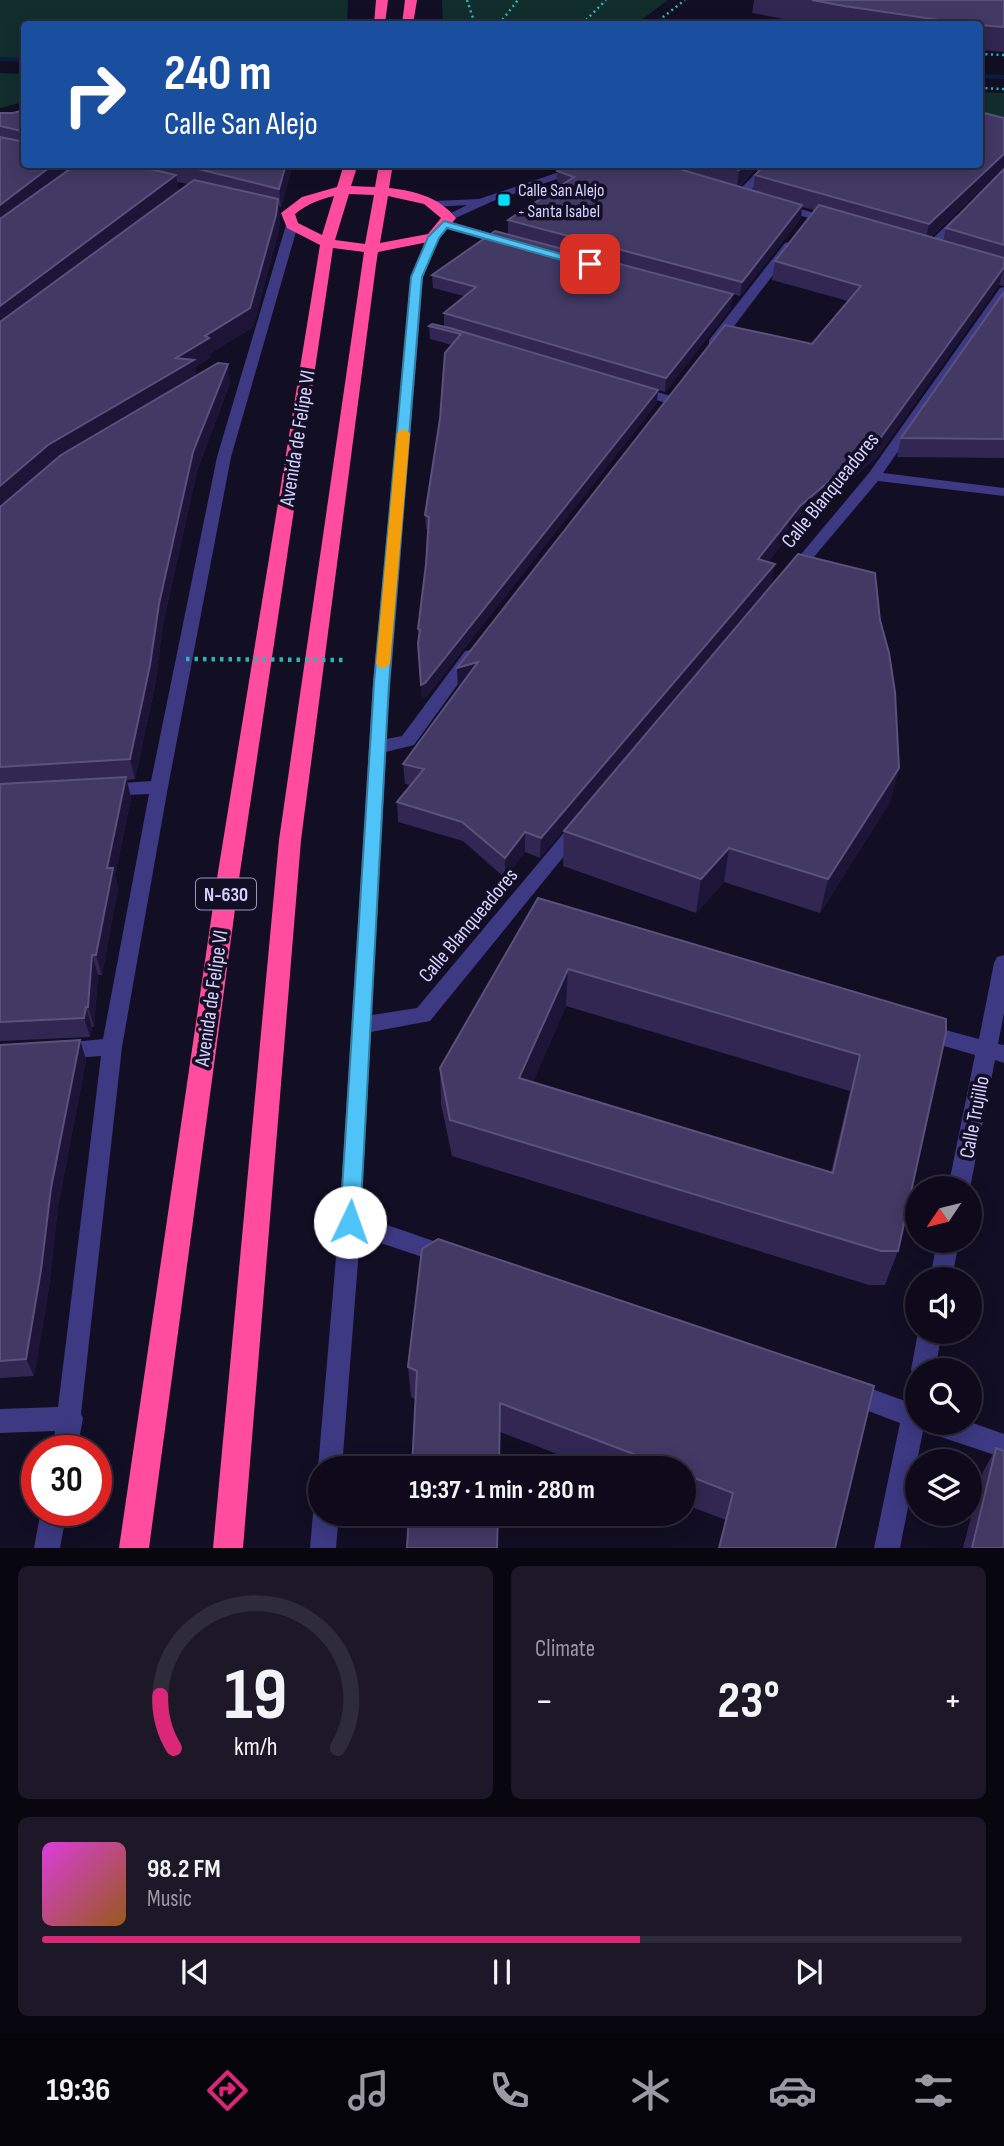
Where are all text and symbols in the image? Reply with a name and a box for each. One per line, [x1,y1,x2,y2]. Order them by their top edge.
text: 240 m [164,45,272,104]
icon: right [49,49,140,140]
text: Calle San Alejo [164,105,318,144]
place label: Calle San Alejo - Santa Isabel [518,180,605,222]
marker: Calle San Alejo - Santa Isabel [496,192,512,208]
pin [560,234,620,294]
icon: arrive [571,245,609,283]
street label: Avenida de Felipe VI [274,368,321,509]
street label: Calle Blanqueadores [776,428,884,553]
street label: Calle Blanqueadores [413,863,523,987]
road number: N-630 [196,878,256,909]
street label: Avenida de Felipe VI [189,928,233,1069]
street label: Calle Trujillo [954,1074,995,1160]
north arrow [905,1176,982,1253]
map controls [905,1176,982,1526]
position arrow [313,1185,387,1259]
button: sound [905,1267,982,1344]
button: search [905,1358,982,1435]
speed limit sign: 30 [21,1435,112,1526]
button: layers [905,1449,982,1526]
text: 19:37 · 1 min · 280 m [409,1475,595,1506]
text: Climate [535,1635,595,1663]
text: 19 [224,1653,287,1741]
text: 23° [717,1670,780,1733]
text: − [535,1679,554,1724]
text: + [943,1679,962,1724]
text: km/h [234,1732,277,1763]
text: 98.2 FM [147,1854,221,1885]
text: Music [147,1885,192,1913]
icon: previous [176,1953,214,1991]
icon: pause [483,1953,521,1991]
icon: next [790,1953,828,1991]
icon: directions [203,2066,252,2115]
icon: music [344,2066,393,2115]
icon: phone [485,2066,534,2115]
icon: climate [626,2066,675,2115]
icon: car [768,2066,817,2115]
icon: filters [909,2066,958,2115]
text: 19:36 [46,2071,110,2110]

